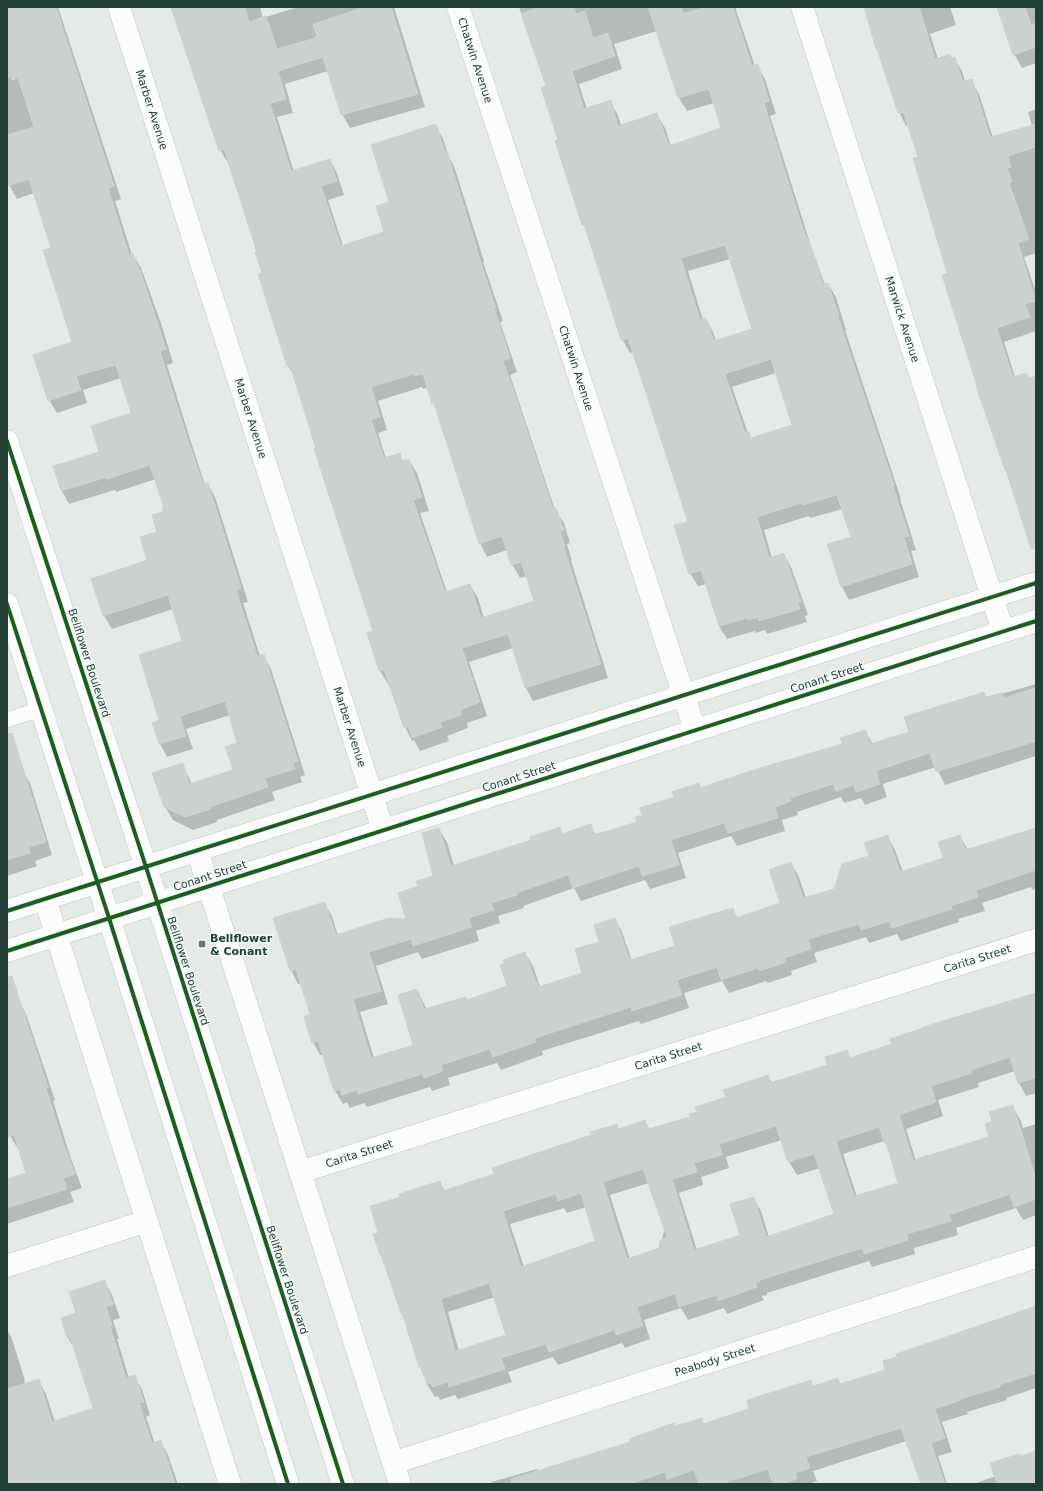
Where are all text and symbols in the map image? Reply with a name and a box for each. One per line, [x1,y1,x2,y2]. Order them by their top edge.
street label: Chatwin Avenue [455,16,496,105]
street label: Marber Avenue [133,68,171,152]
street label: Marwick Avenue [883,275,923,364]
street label: Chatwin Avenue [556,324,597,413]
street label: Marber Avenue [232,377,270,460]
street label: Bellflower Boulevard [65,607,113,719]
street label: Conant Street [789,660,866,696]
street label: Marber Avenue [331,685,369,769]
street label: Conant Street [481,759,558,795]
street label: Conant Street [172,858,249,894]
street label: Bellflower Boulevard [164,915,212,1027]
place label: Bellflower & Conant [210,932,273,958]
marker: Bellflower & Conant [197,939,207,949]
street label: Carita Street [942,942,1013,975]
street label: Carita Street [633,1039,704,1073]
street label: Carita Street [324,1136,395,1170]
street label: Bellflower Boulevard [263,1224,311,1336]
street label: Peabody Street [673,1341,757,1379]

